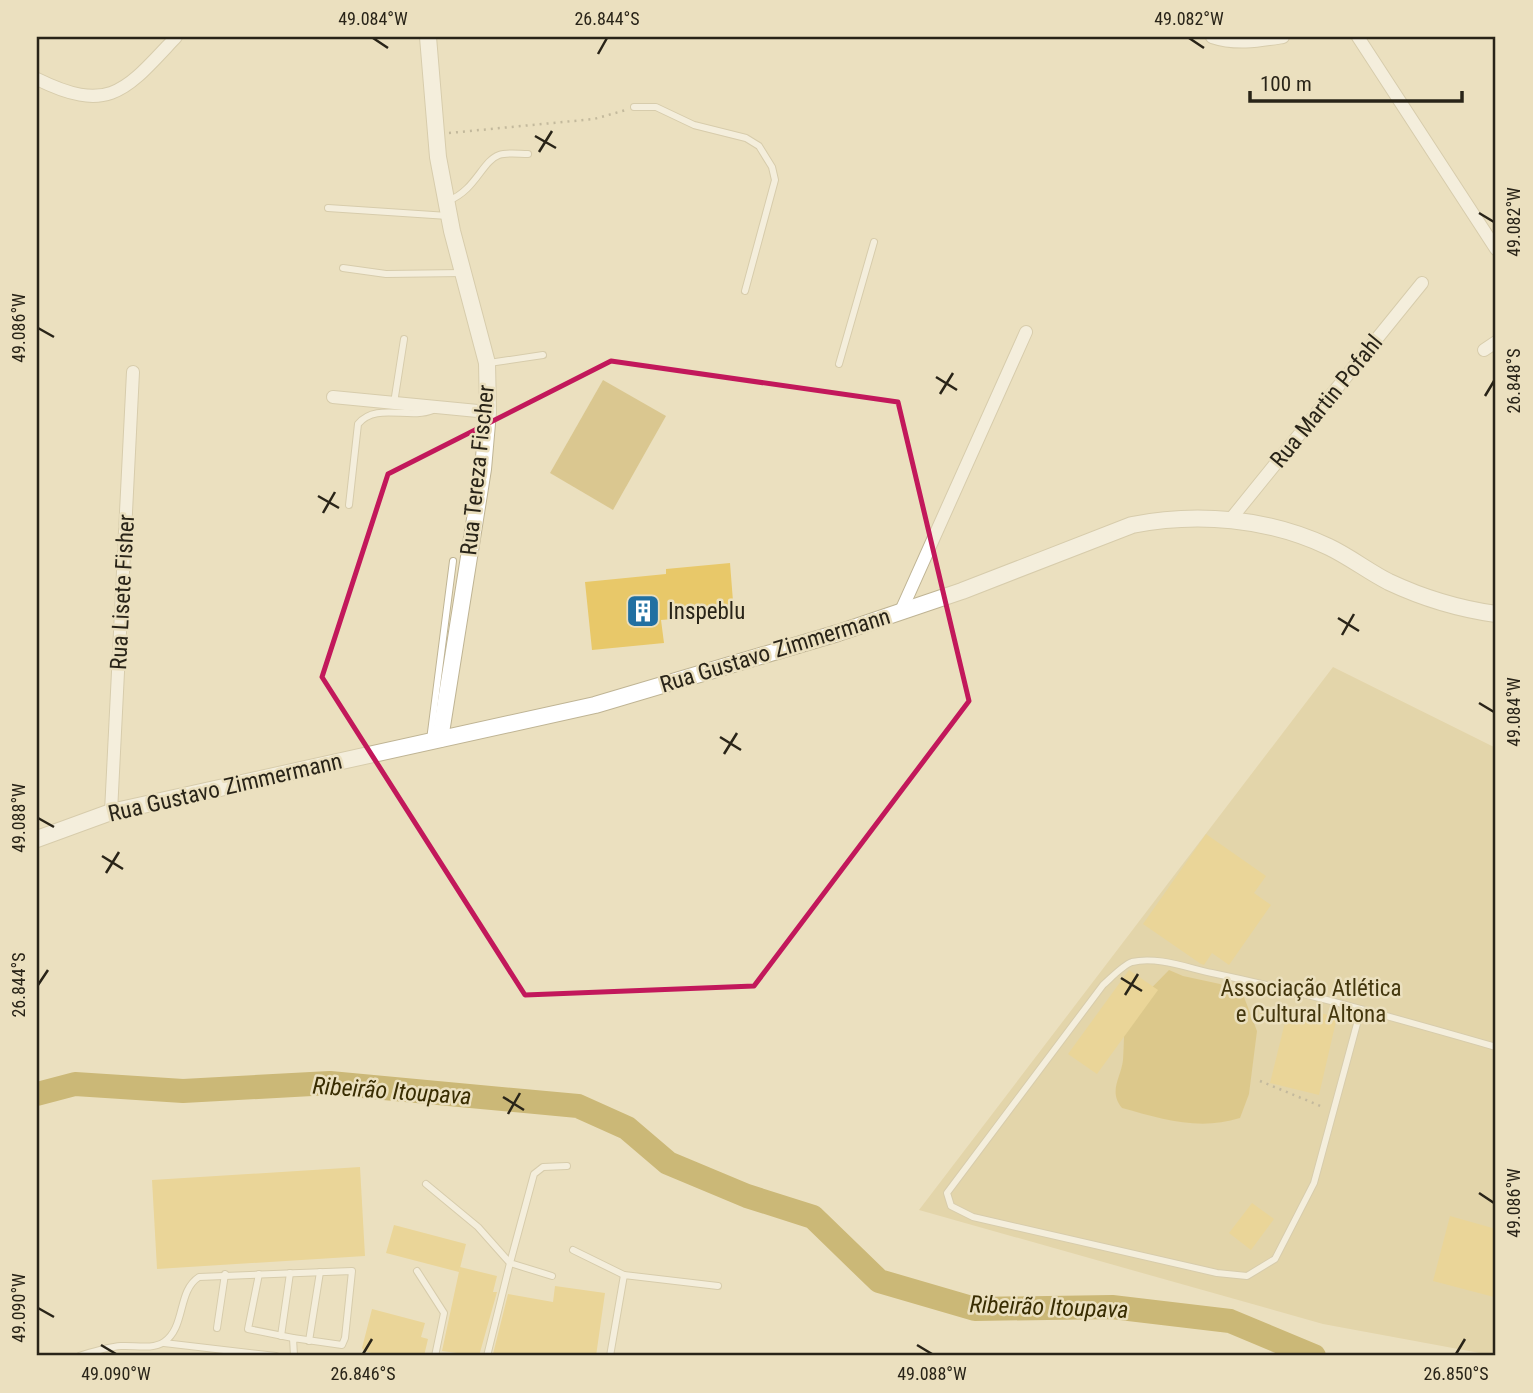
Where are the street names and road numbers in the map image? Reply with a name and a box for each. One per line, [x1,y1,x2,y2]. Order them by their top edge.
street label: Rua Martin Pofahl [1265,330,1388,473]
street label: Rua Tereza Fischer [455,384,500,557]
street label: Rua Lisete Fisher [105,514,140,670]
street label: Rua Gustavo Zimmermann [657,603,894,698]
street label: Rua Gustavo Zimmermann [105,747,345,828]

